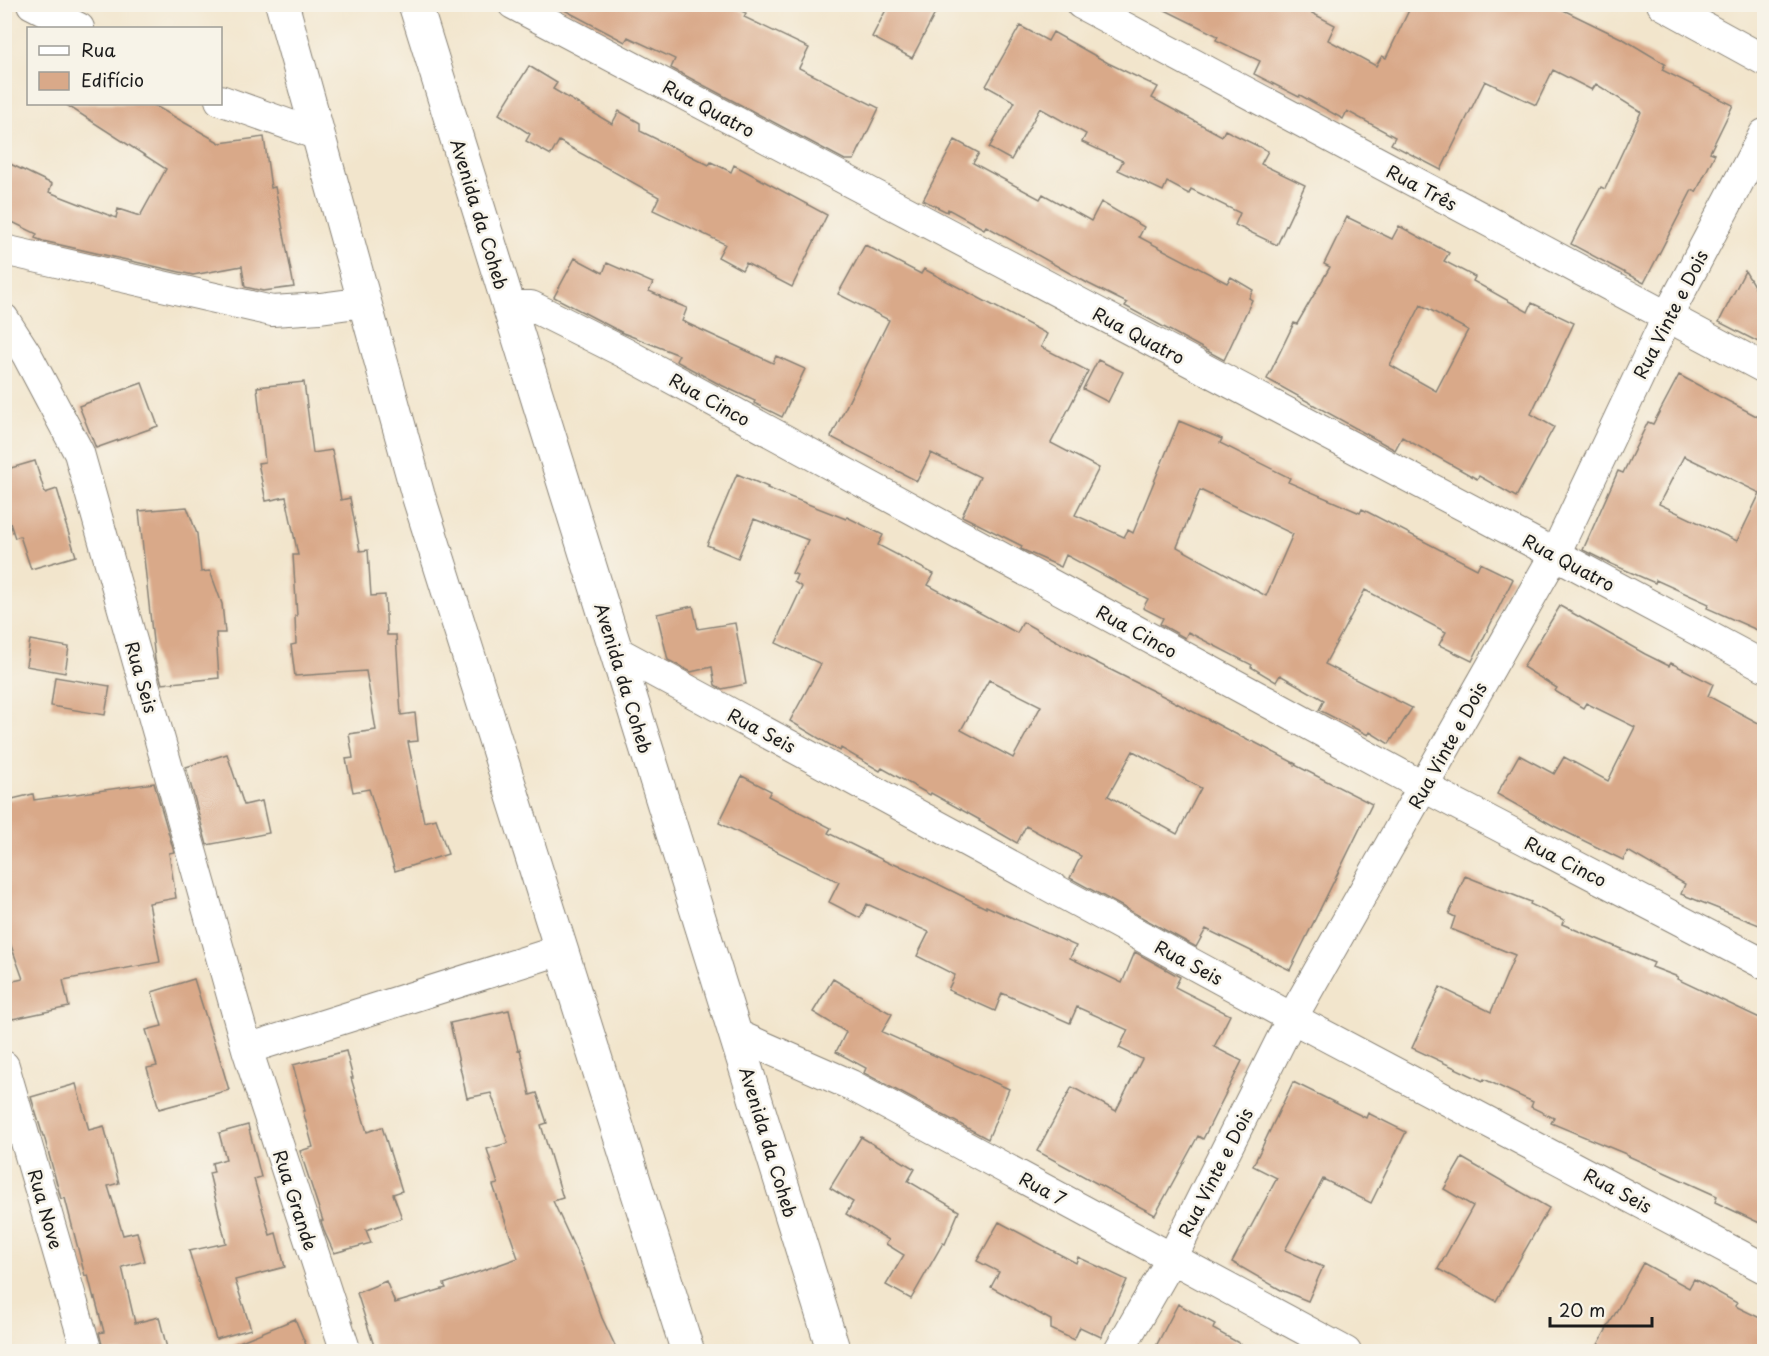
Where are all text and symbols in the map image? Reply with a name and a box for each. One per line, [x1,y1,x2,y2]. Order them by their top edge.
legend [27,27,222,105]
text: Rua [81,36,116,63]
text: Edifício [81,66,144,93]
street label: Rua Quatro [658,72,760,144]
street label: Avenida da Coheb [444,135,516,293]
street label: Rua Três [1382,157,1462,217]
street label: Rua Vinte e Dois [1626,245,1714,383]
street label: Rua Quatro [1088,299,1190,371]
street label: Rua Cinco [665,366,755,432]
street label: Rua Quatro [1518,526,1620,598]
street label: Rua Cinco [1092,598,1182,664]
street label: Avenida da Coheb [588,599,660,757]
street label: Rua Seis [119,638,165,716]
street label: Rua Vinte e Dois [1401,677,1493,813]
street label: Rua Seis [723,701,801,759]
street label: Rua Cinco [1520,829,1612,893]
street label: Rua Seis [1150,933,1228,991]
street label: Avenida da Coheb [733,1063,805,1221]
street label: Rua Vinte e Dois [1171,1103,1259,1241]
street label: Rua Grande [267,1146,325,1254]
street label: Rua Seis [1579,1161,1657,1219]
street label: Rua 7 [1015,1164,1071,1212]
street label: Rua Nove [22,1166,70,1252]
scale bar [1550,1290,1652,1328]
text: 20 m [1559,1296,1605,1323]

